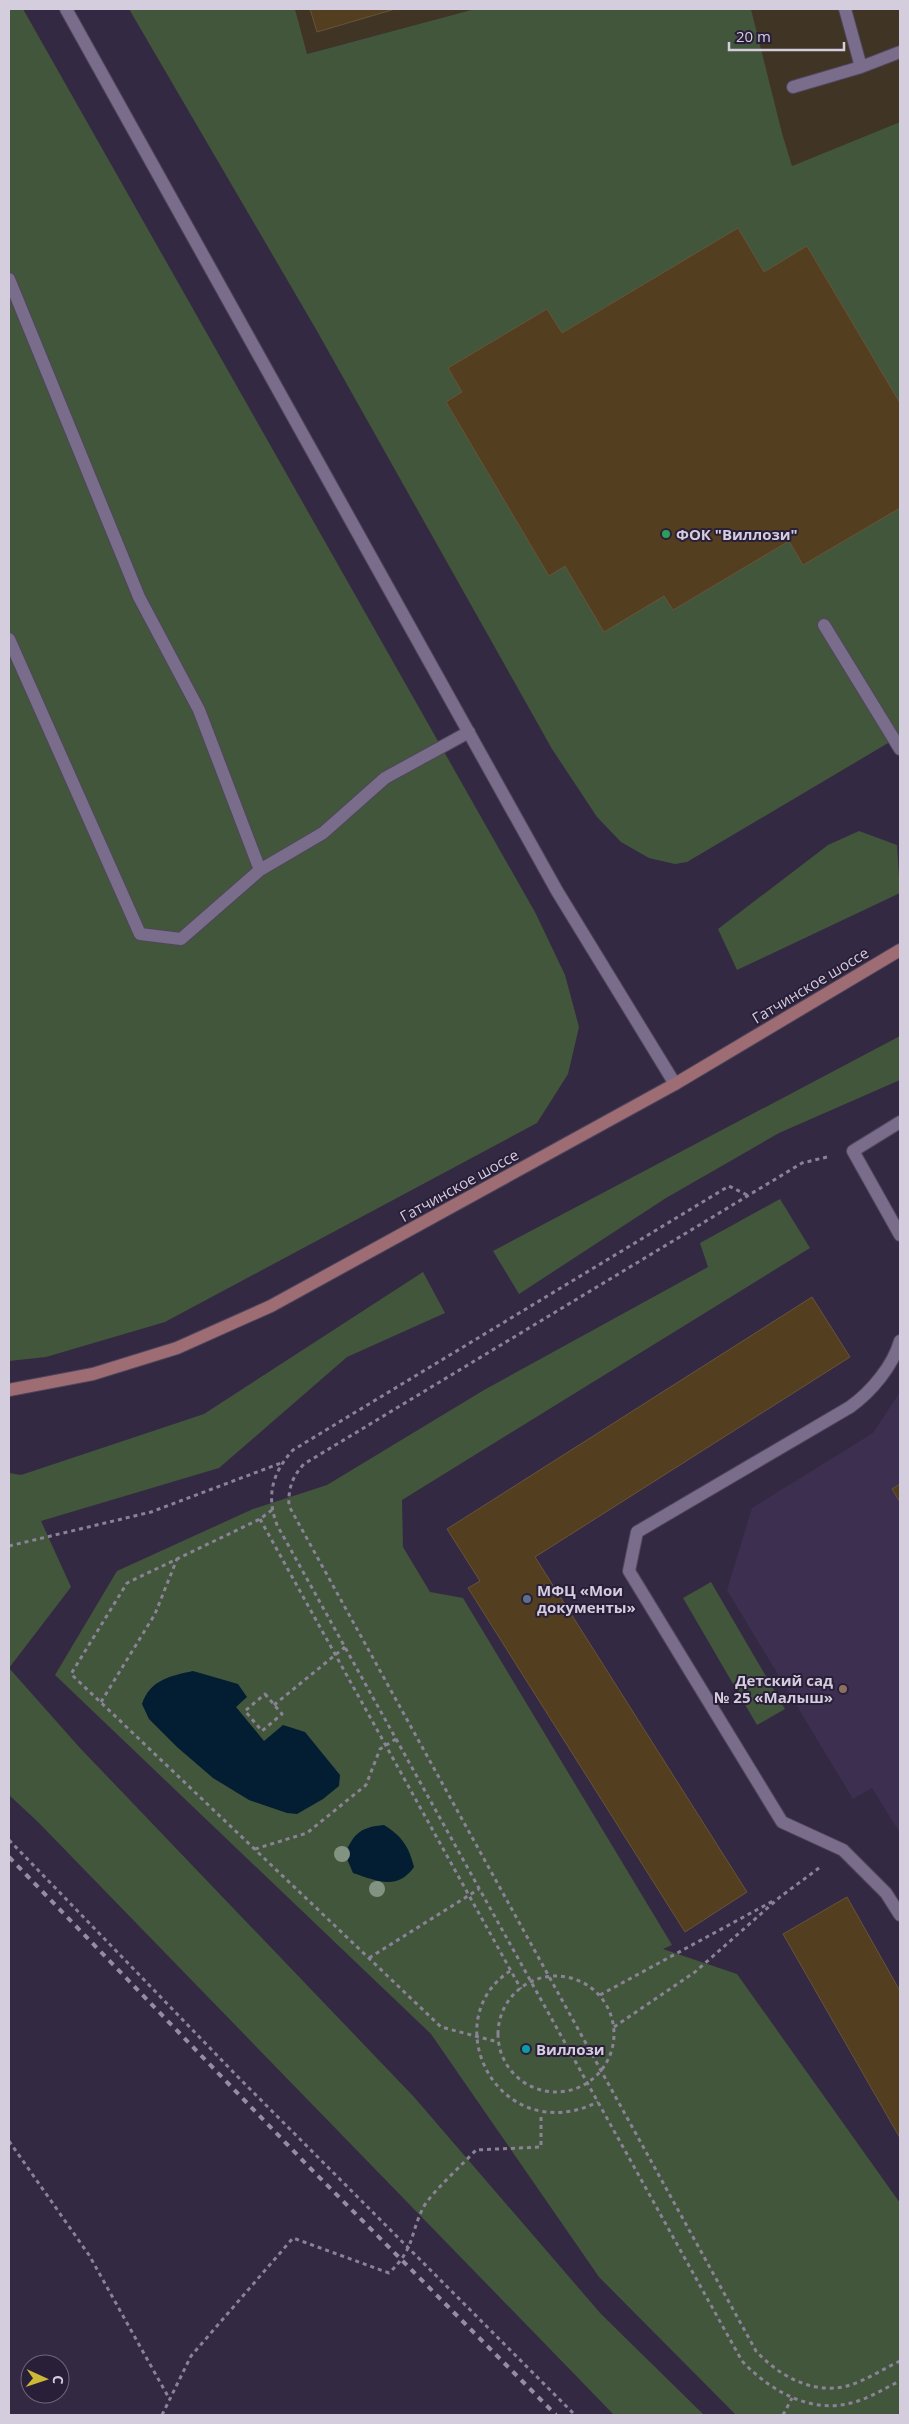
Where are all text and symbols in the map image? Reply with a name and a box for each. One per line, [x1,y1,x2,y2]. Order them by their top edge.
scale bar [729,20,844,52]
text: 20 m [736,26,771,46]
place label: ФОК "Виллози" [676,524,798,544]
marker: ФОК "Виллози" [660,528,672,540]
street label: Гатчинское шоссе [748,942,872,1028]
street label: Гатчинское шоссе [396,1144,522,1226]
place label: МФЦ «Мои документы» [537,1580,636,1617]
marker: МФЦ «Мои документы» [521,1593,533,1605]
place label: Детский сад № 25 «Малыш» [714,1670,833,1707]
marker: Детский сад № 25 «Малыш» [837,1683,849,1695]
place label: Виллози [536,2039,605,2059]
marker: Виллози [520,2043,532,2055]
north arrow [20,2354,70,2404]
text: С [49,2375,68,2385]

